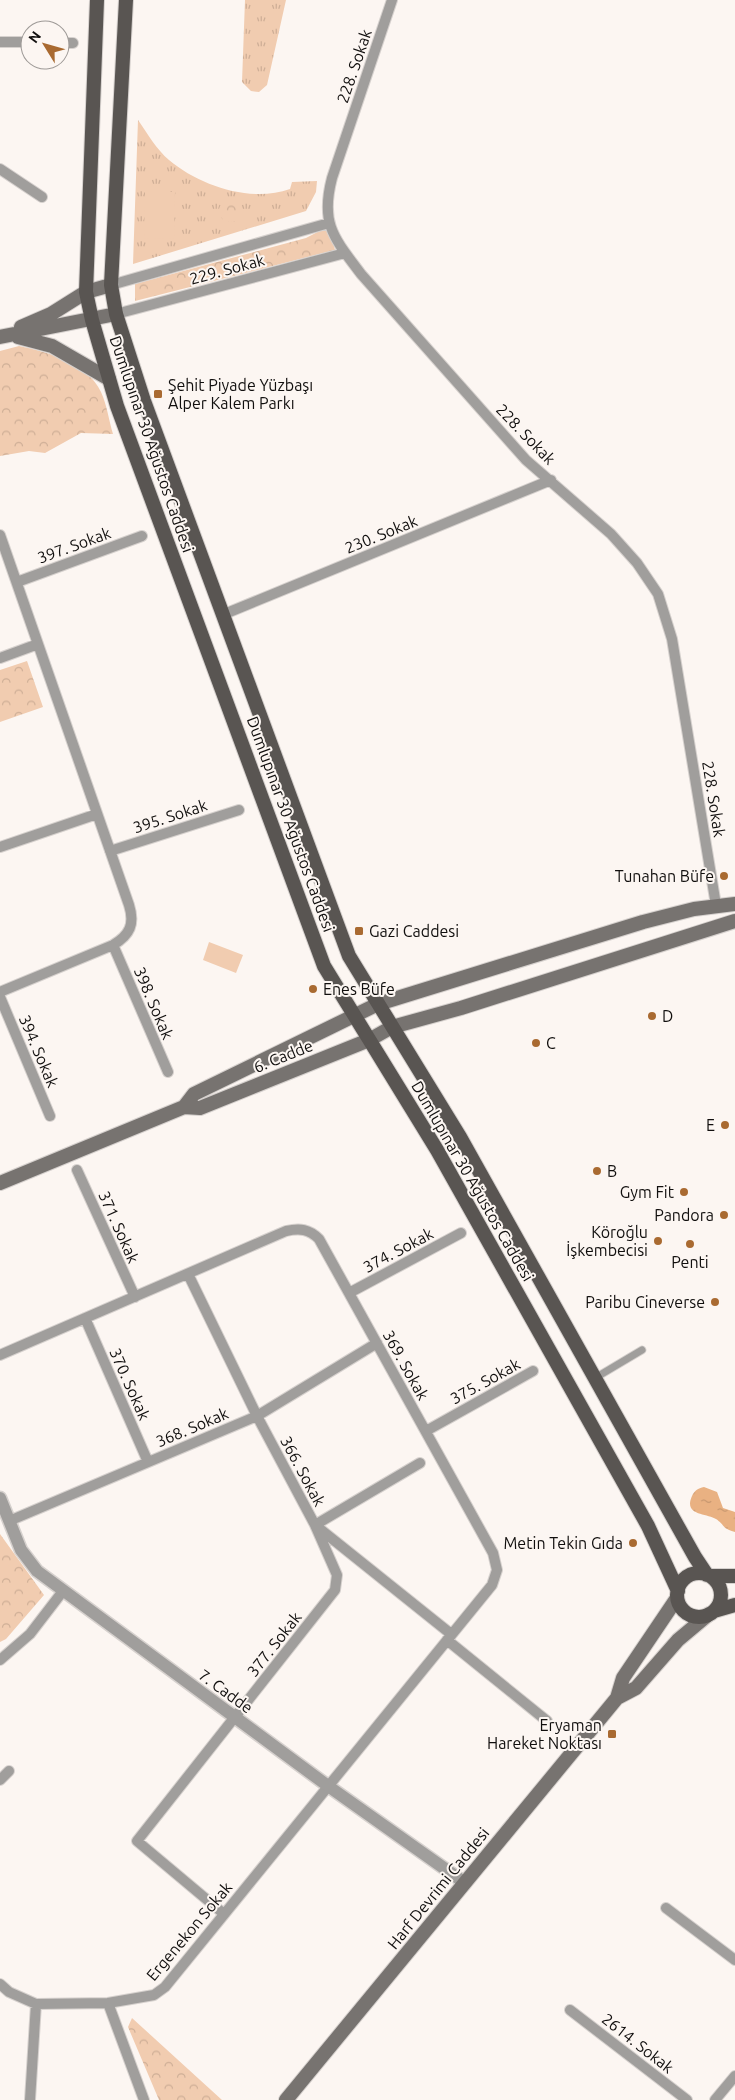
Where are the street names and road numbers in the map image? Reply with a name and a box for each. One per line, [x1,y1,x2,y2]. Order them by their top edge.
street label: 228. Sokak [333,27,375,105]
street label: 229. Sokak [188,250,266,288]
street label: Dumlupınar 30 Ağustos Caddesi [106,333,198,555]
street label: 228. Sokak [493,400,559,468]
street label: 230. Sokak [342,511,420,557]
street label: 397. Sokak [35,523,113,567]
street label: Dumlupınar 30 Ağustos Caddesi [244,714,338,934]
street label: 228. Sokak [699,760,729,838]
street label: 395. Sokak [131,796,209,836]
street label: 398. Sokak [131,964,177,1042]
street label: 394. Sokak [16,1012,62,1090]
street label: 6. Cadde [251,1036,315,1076]
street label: Dumlupınar 30 Ağustos Caddesi [408,1078,538,1284]
street label: 371. Sokak [95,1188,143,1266]
street label: 374. Sokak [360,1224,436,1276]
street label: 369. Sokak [380,1327,432,1403]
street label: 370. Sokak [106,1345,154,1423]
street label: 375. Sokak [447,1355,523,1407]
street label: 368. Sokak [153,1404,231,1450]
street label: 366. Sokak [277,1433,329,1509]
street label: 377. Sokak [243,1608,305,1680]
street label: 7. Cadde [196,1665,256,1717]
street label: Harf Devrimi Caddesi [384,1824,492,1952]
street label: Ergenekon Sokak [143,1878,235,1984]
street label: 2614. Sokak [599,2009,677,2077]

